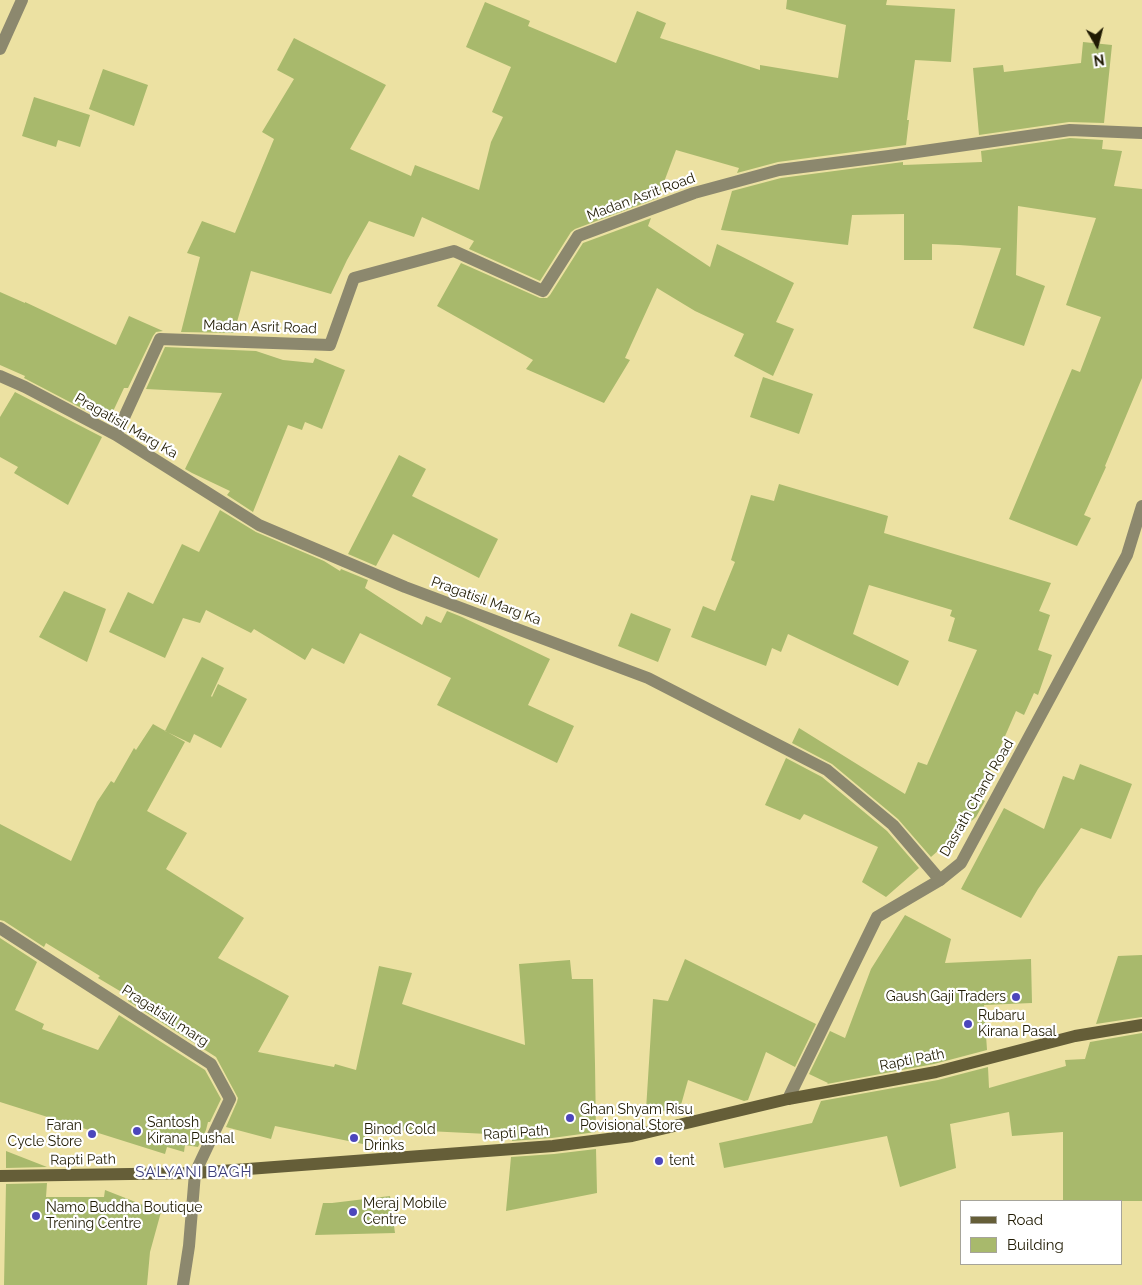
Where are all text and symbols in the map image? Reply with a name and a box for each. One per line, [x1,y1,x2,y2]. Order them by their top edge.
north arrow [1072,20,1122,70]
text: N [1093,51,1105,69]
street label: Madan Asrit Road [585,170,697,224]
street label: Madan Asrit Road [203,317,317,337]
street label: Pragatisil Marg Ka [72,390,180,462]
street label: Pragatisil Marg Ka [429,573,543,629]
street label: Dasrath Chand Road [937,736,1017,860]
street label: Pragatisill marg [118,982,212,1050]
place label: Gaush Gaji Traders [886,989,1006,1005]
marker: Gaush Gaji Traders [1010,991,1022,1003]
place label: Rubaru Kirana Pasal [978,1008,1056,1040]
marker: Rubaru Kirana Pasal [962,1018,974,1030]
street label: Rapti Path [878,1045,946,1075]
place label: Ghan Shyam Risu Povisional Store [580,1102,693,1134]
marker: Ghan Shyam Risu Povisional Store [564,1112,576,1124]
place label: Santosh Kirana Pushal [147,1115,234,1148]
place label: Faran Cycle Store [8,1118,82,1150]
place label: Binod Cold Drinks [364,1122,436,1154]
street label: Rapti Path [483,1122,549,1144]
marker: Santosh Kirana Pushal [131,1125,143,1137]
marker: Faran Cycle Store [86,1128,98,1140]
marker: Binod Cold Drinks [348,1132,360,1144]
street label: Rapti Path [50,1151,116,1169]
place label: tent [669,1153,695,1169]
marker: tent [653,1155,665,1167]
district label: SALYANI BAGH [134,1163,254,1181]
place label: Meraj Mobile Centre [363,1196,447,1228]
place label: Namo Buddha Boutique Trening Centre [46,1200,202,1232]
legend [960,1200,1122,1265]
marker: Meraj Mobile Centre [347,1206,359,1218]
marker: Namo Buddha Boutique Trening Centre [30,1210,42,1222]
text: Road [1007,1211,1043,1229]
text: Building [1007,1236,1064,1254]

